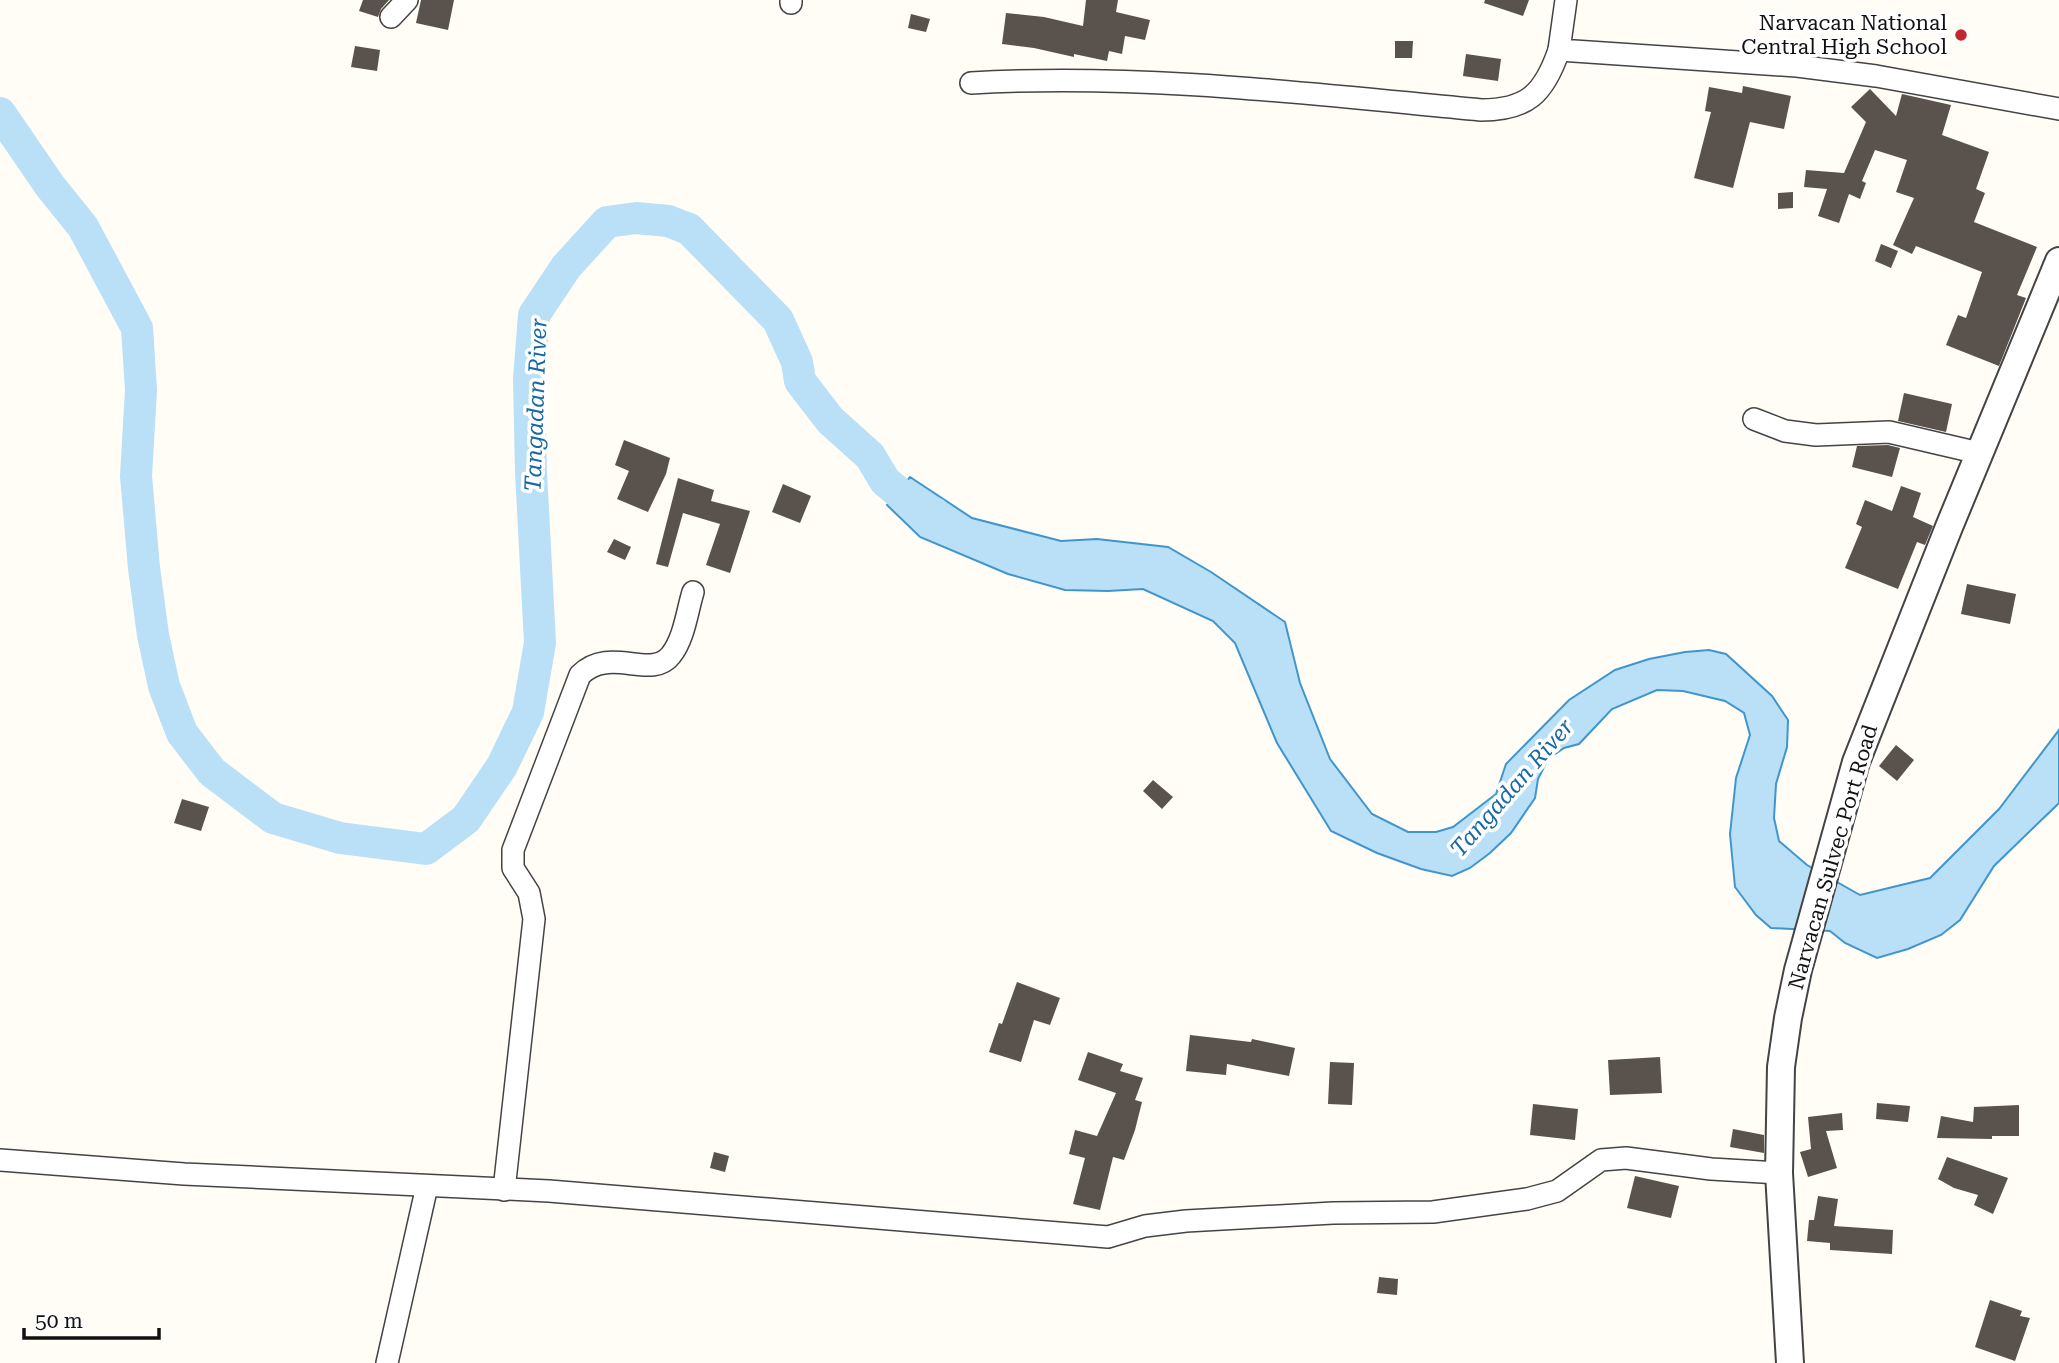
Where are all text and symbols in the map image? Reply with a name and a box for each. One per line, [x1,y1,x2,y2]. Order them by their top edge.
place label: Narvacan National Central High School [1741,11,1948,59]
marker: Narvacan National Central High School [1953,27,1969,43]
water label: Tangadan River [519,317,553,492]
water label: Tangadan River [1445,713,1579,862]
street label: Narvacan Sulvec Port Road [1784,721,1883,992]
scale bar [24,1296,159,1340]
text: 50 m [35,1309,83,1333]

